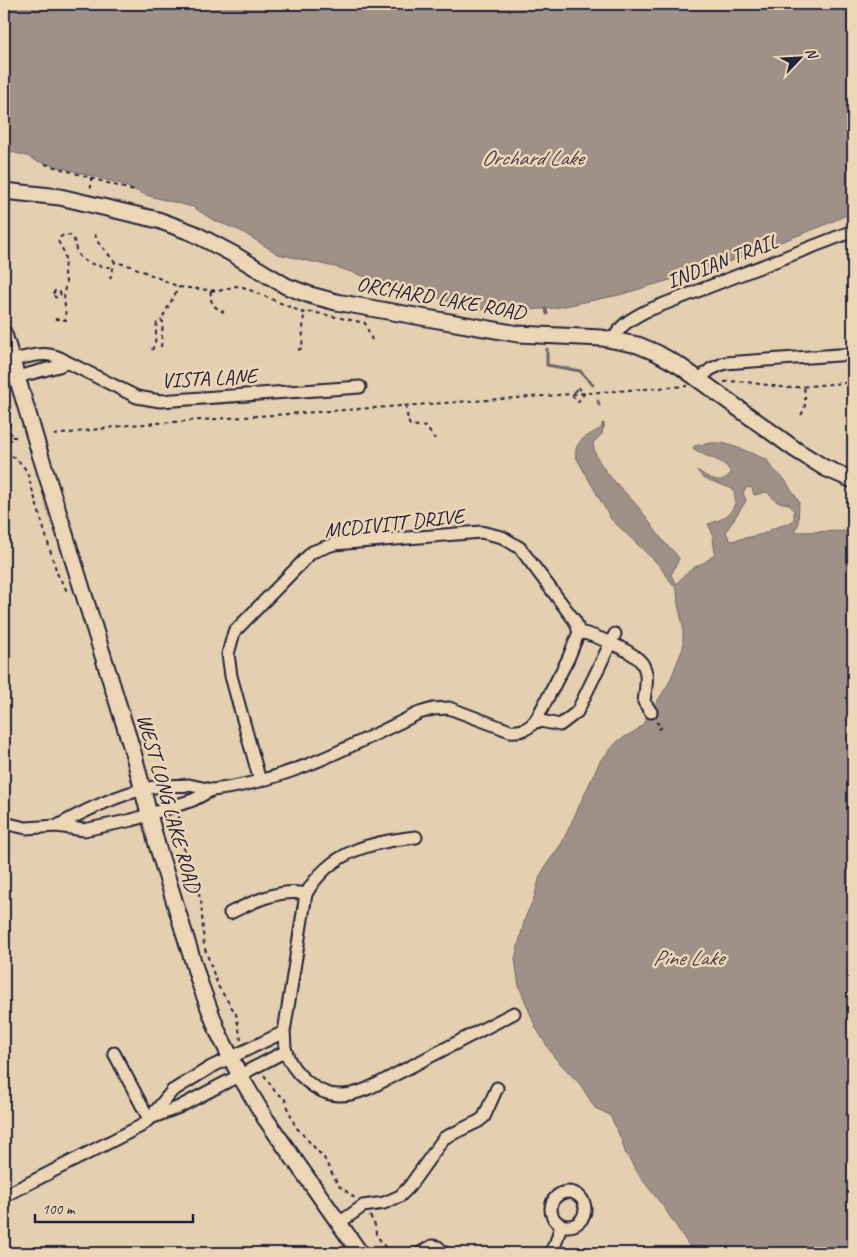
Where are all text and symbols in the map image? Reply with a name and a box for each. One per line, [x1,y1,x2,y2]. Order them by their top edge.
north arrow [774,32,824,82]
text: N [802,45,822,62]
water label: Orchard Lake [481,144,586,172]
street label: INDIAN TRAIL [663,228,782,294]
street label: ORCHARD LAKE ROAD [355,270,529,326]
street label: VISTA LANE [161,362,260,393]
street label: MCDIVITT DRIVE [323,502,468,543]
street label: WEST LONG LAKE ROAD [131,711,207,897]
water label: Pine Lake [653,944,727,972]
scale bar [35,1192,192,1224]
text: 100 m [42,1200,76,1219]

